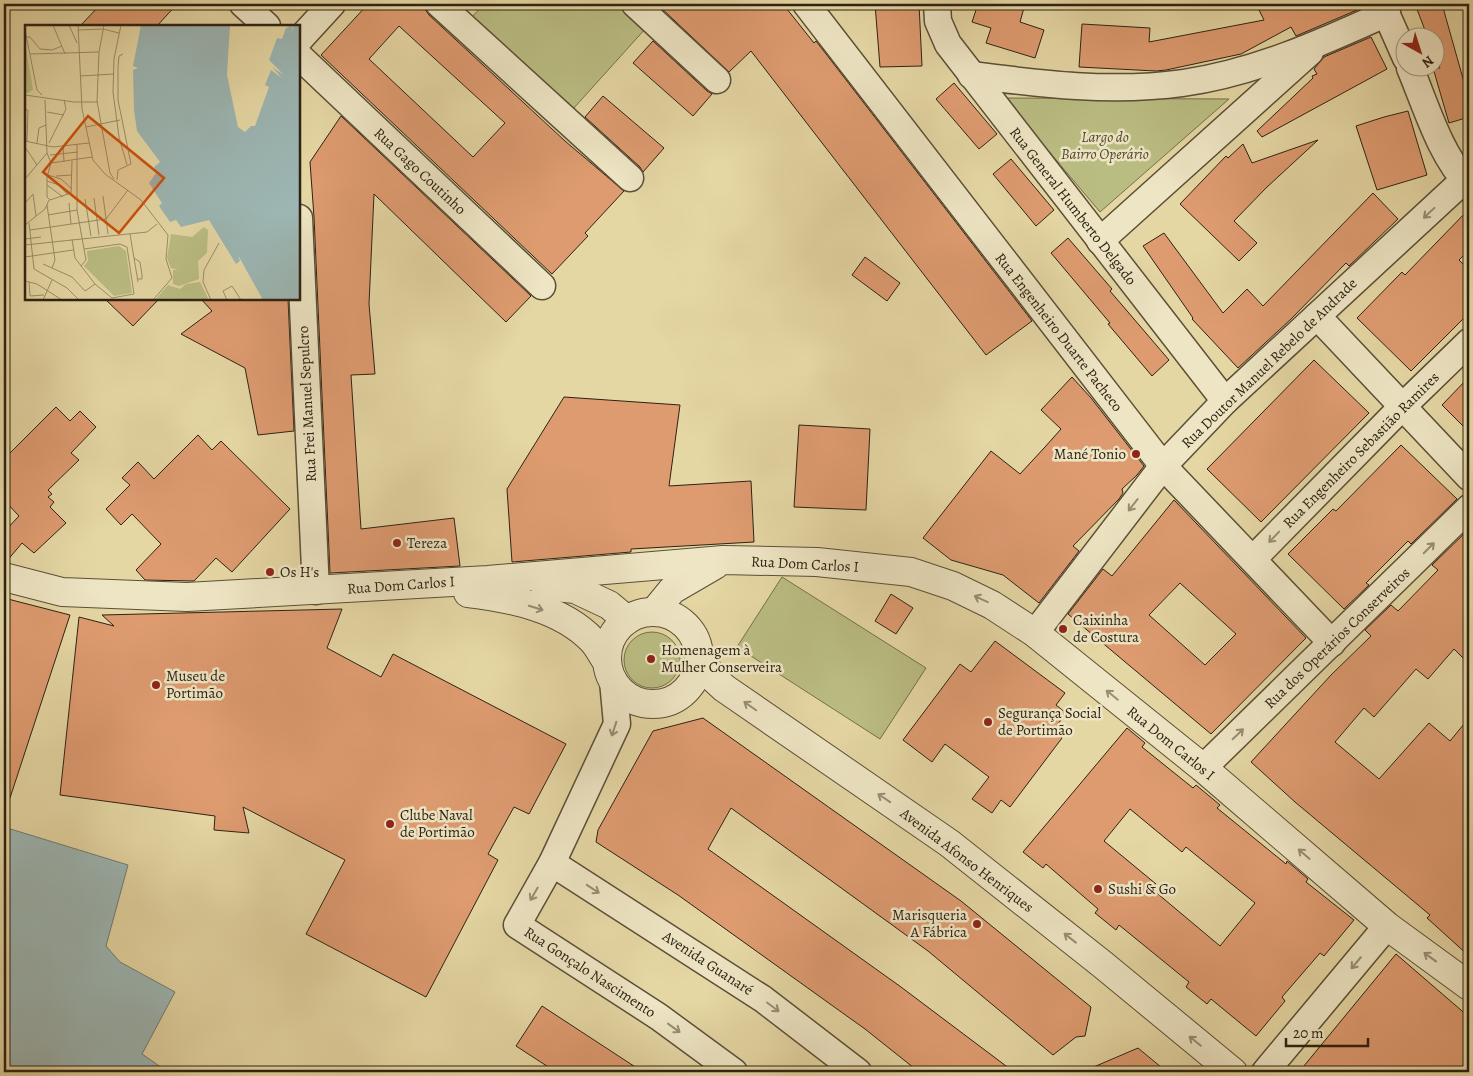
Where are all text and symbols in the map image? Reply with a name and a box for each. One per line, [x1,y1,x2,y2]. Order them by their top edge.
inset map [25,25,300,300]
north arrow [1396,28,1446,78]
text: N [1418,51,1438,72]
street label: Rua Gago Coutinho [370,123,470,219]
street label: Rua General Humberto Delgado [1005,123,1141,289]
park label: Largo do Bairro Operário [1061,127,1149,164]
one-way arrow [1422,207,1435,219]
street label: Rua Engenheiro Duarte Pacheco [991,248,1127,416]
street label: Rua Doutor Manuel Rebelo de Andrade [1177,273,1361,453]
street label: Rua Frei Manuel Sepulcro [293,325,321,483]
street label: Rua Engenheiro Sebastião Ramires [1278,367,1444,533]
place label: Mané Tonio [1054,444,1126,464]
marker: Mané Tonio [1130,448,1142,460]
one-way arrow [1128,498,1139,511]
one-way arrow [1268,531,1280,544]
place label: Tereza [407,533,447,553]
marker: Tereza [391,537,403,549]
one-way arrow [1423,542,1435,554]
street label: Rua Dom Carlos I [751,551,859,577]
place label: Os H's [280,562,319,582]
street label: Rua dos Operários Conserveiros [1260,563,1414,713]
marker: Os H's [264,566,276,578]
street label: Rua Dom Carlos I [346,571,456,599]
one-way arrow [974,594,989,604]
one-way arrow [528,603,544,613]
place label: Caixinha de Costura [1073,610,1139,647]
marker: Caixinha de Costura [1057,623,1069,635]
place label: Homenagem à Mulher Conserveira [661,640,782,677]
marker: Homenagem à Mulher Conserveira [645,653,657,665]
place label: Museu de Portimão [166,666,225,703]
marker: Museu de Portimão [150,679,162,691]
one-way arrow [1105,689,1118,700]
one-way arrow [743,701,757,711]
street label: Rua Dom Carlos I [1123,701,1219,785]
place label: Segurança Social de Portimão [998,703,1102,740]
marker: Segurança Social de Portimão [982,716,994,728]
one-way arrow [608,720,618,736]
one-way arrow [1232,728,1245,740]
one-way arrow [878,793,892,803]
street label: Avenida Afonso Henriques [895,803,1038,917]
place label: Clube Naval de Portimão [400,805,475,842]
marker: Clube Naval de Portimão [384,818,396,830]
one-way arrow [1298,849,1311,860]
place label: Sushi & Go [1108,879,1176,899]
marker: Sushi & Go [1092,883,1104,895]
one-way arrow [586,885,600,895]
one-way arrow [529,886,539,901]
place label: Marisqueria A Fábrica [892,905,967,942]
marker: Marisqueria A Fábrica [971,918,983,930]
street label: Rua Gonçalo Nascimento [520,922,660,1022]
street label: Avenida Guanaré [658,926,757,1000]
one-way arrow [1063,933,1076,944]
one-way arrow [1423,952,1437,962]
one-way arrow [1351,956,1362,969]
one-way arrow [766,1002,780,1012]
scale bar [1286,1016,1368,1048]
one-way arrow [667,1023,680,1034]
text: 20 m [1293,1023,1324,1043]
one-way arrow [1189,1036,1202,1047]

